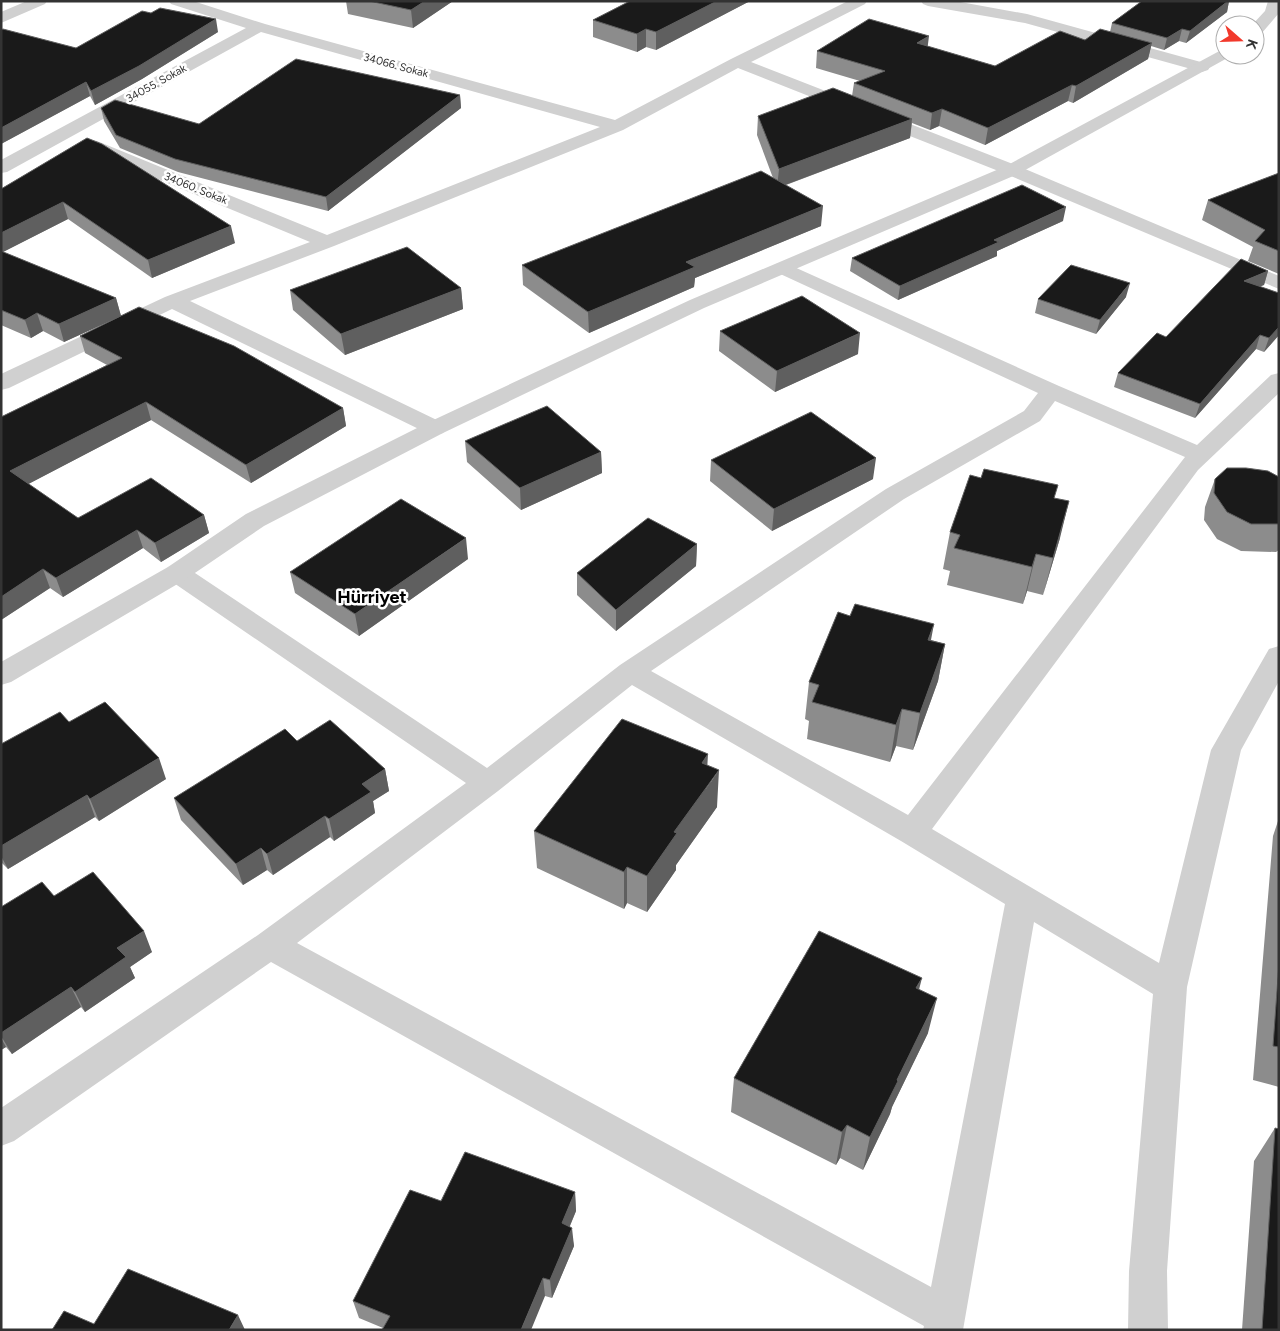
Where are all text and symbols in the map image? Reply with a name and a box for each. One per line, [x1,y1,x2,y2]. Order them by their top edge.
north arrow [1215,15,1265,65]
text: K [1242,37,1261,52]
street label: 34066. Sokak [362,51,430,81]
street label: 34055. Sokak [124,61,189,105]
street label: 34060. Sokak [162,170,230,207]
district label: Hürriyet [337,586,407,608]

